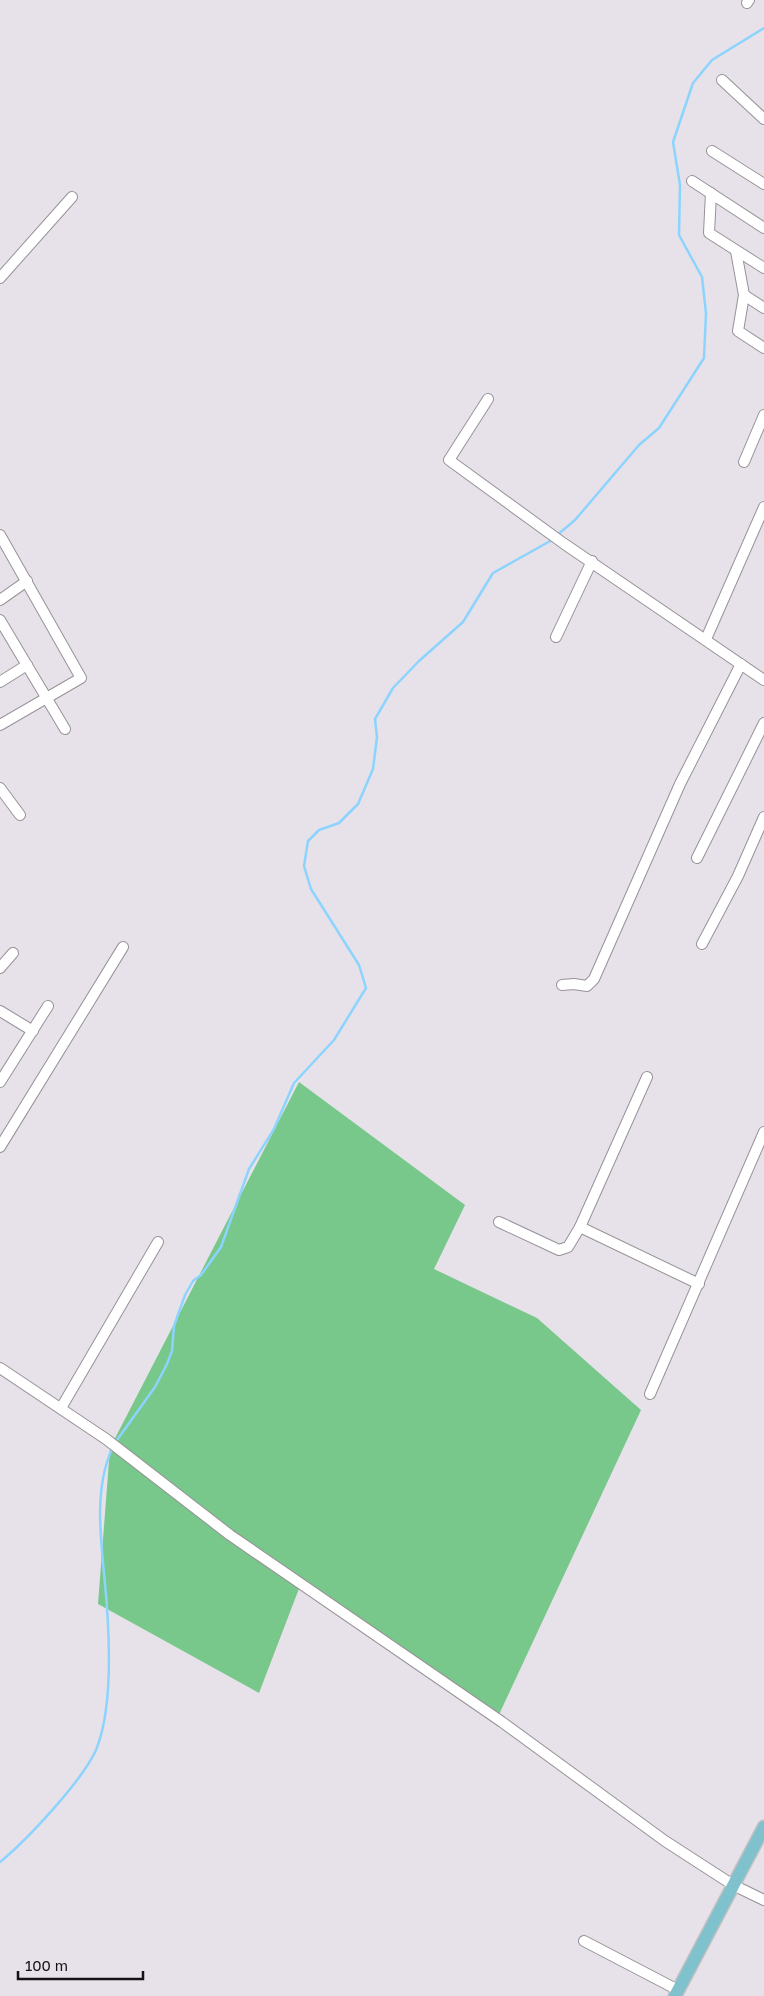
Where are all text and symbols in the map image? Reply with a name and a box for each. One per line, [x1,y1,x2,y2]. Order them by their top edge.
scale bar [18,1948,142,1980]
text: 100 m [25,1956,68,1974]

